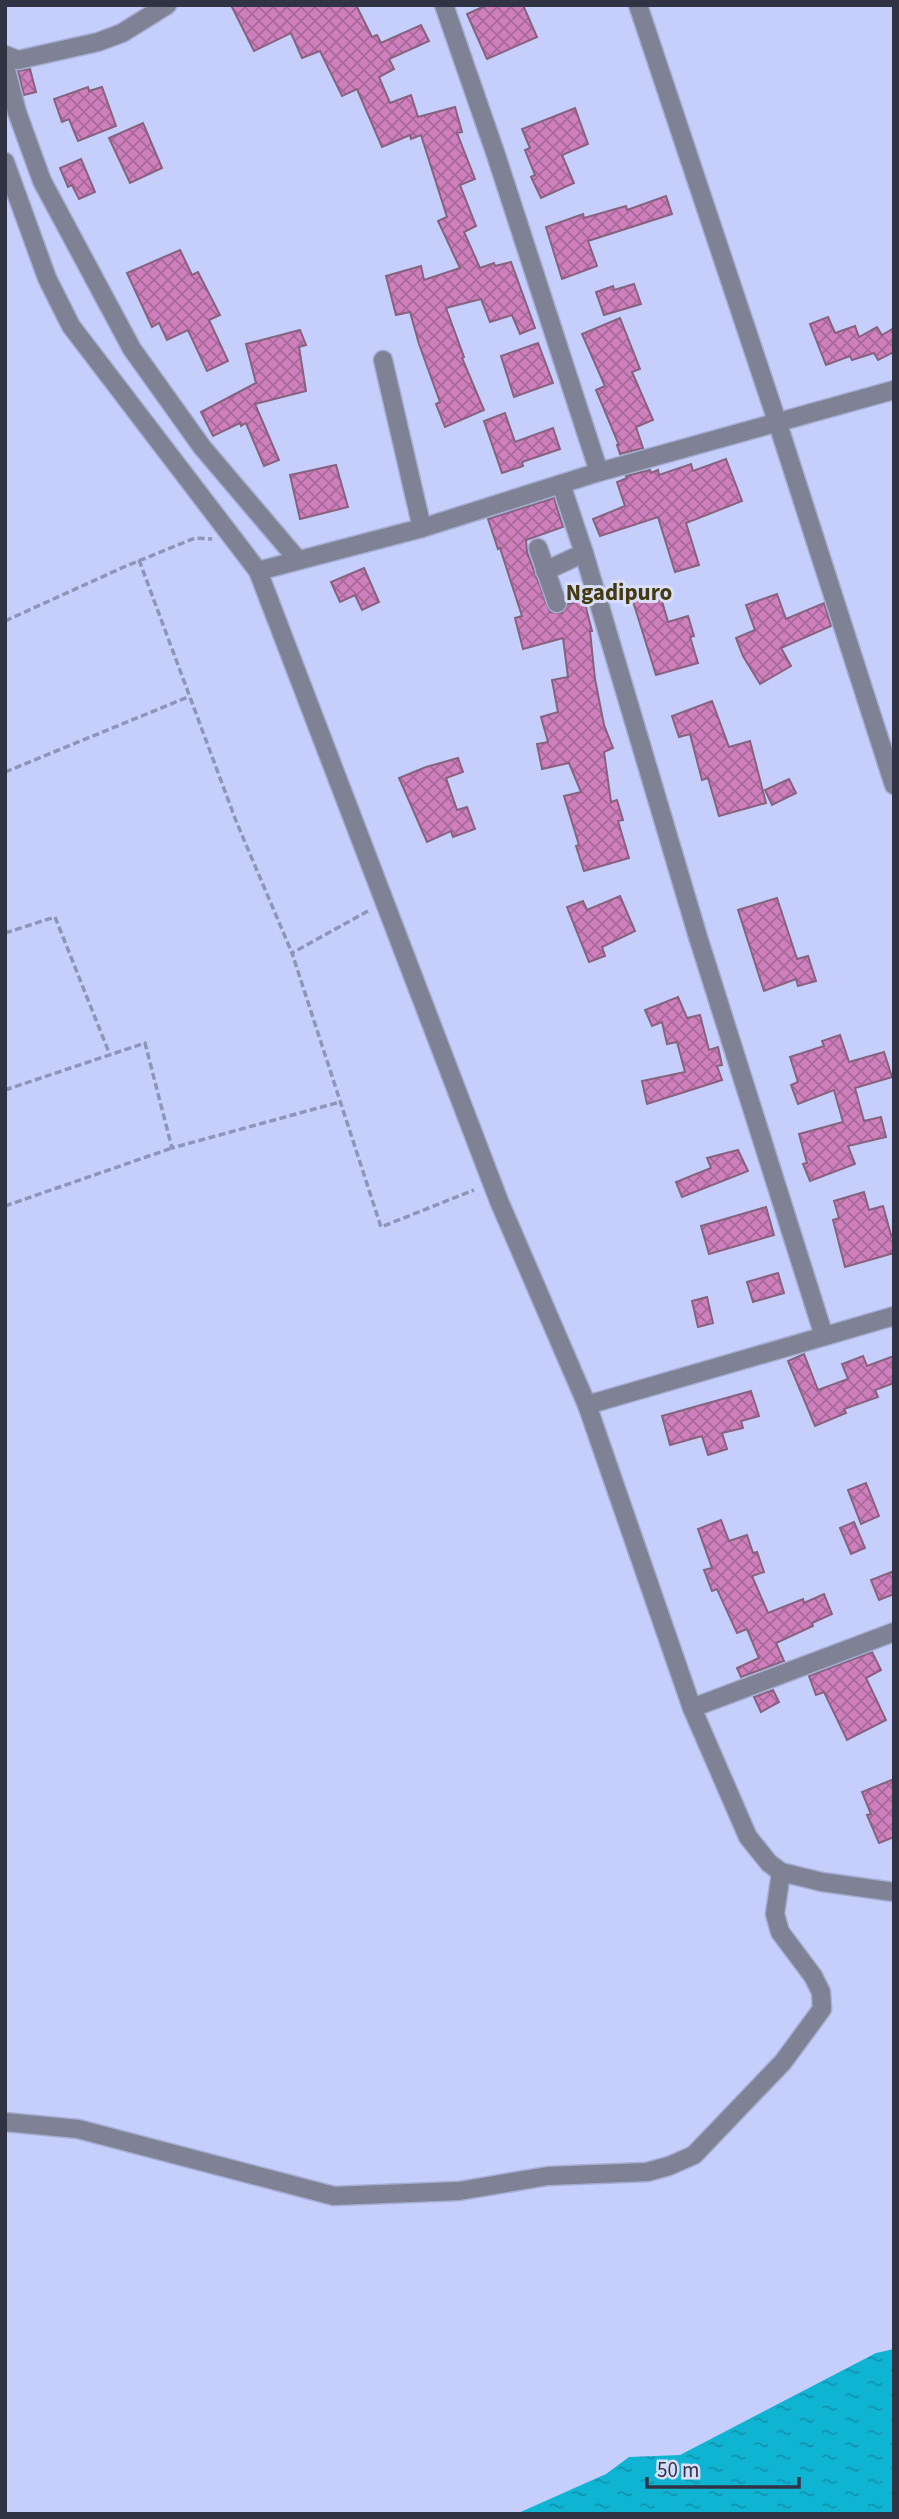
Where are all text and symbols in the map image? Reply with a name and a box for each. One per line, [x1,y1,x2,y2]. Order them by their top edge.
district label: Ngadipuro [566,576,672,609]
scale bar [647,2446,799,2490]
text: 50 m [657,2455,699,2485]

